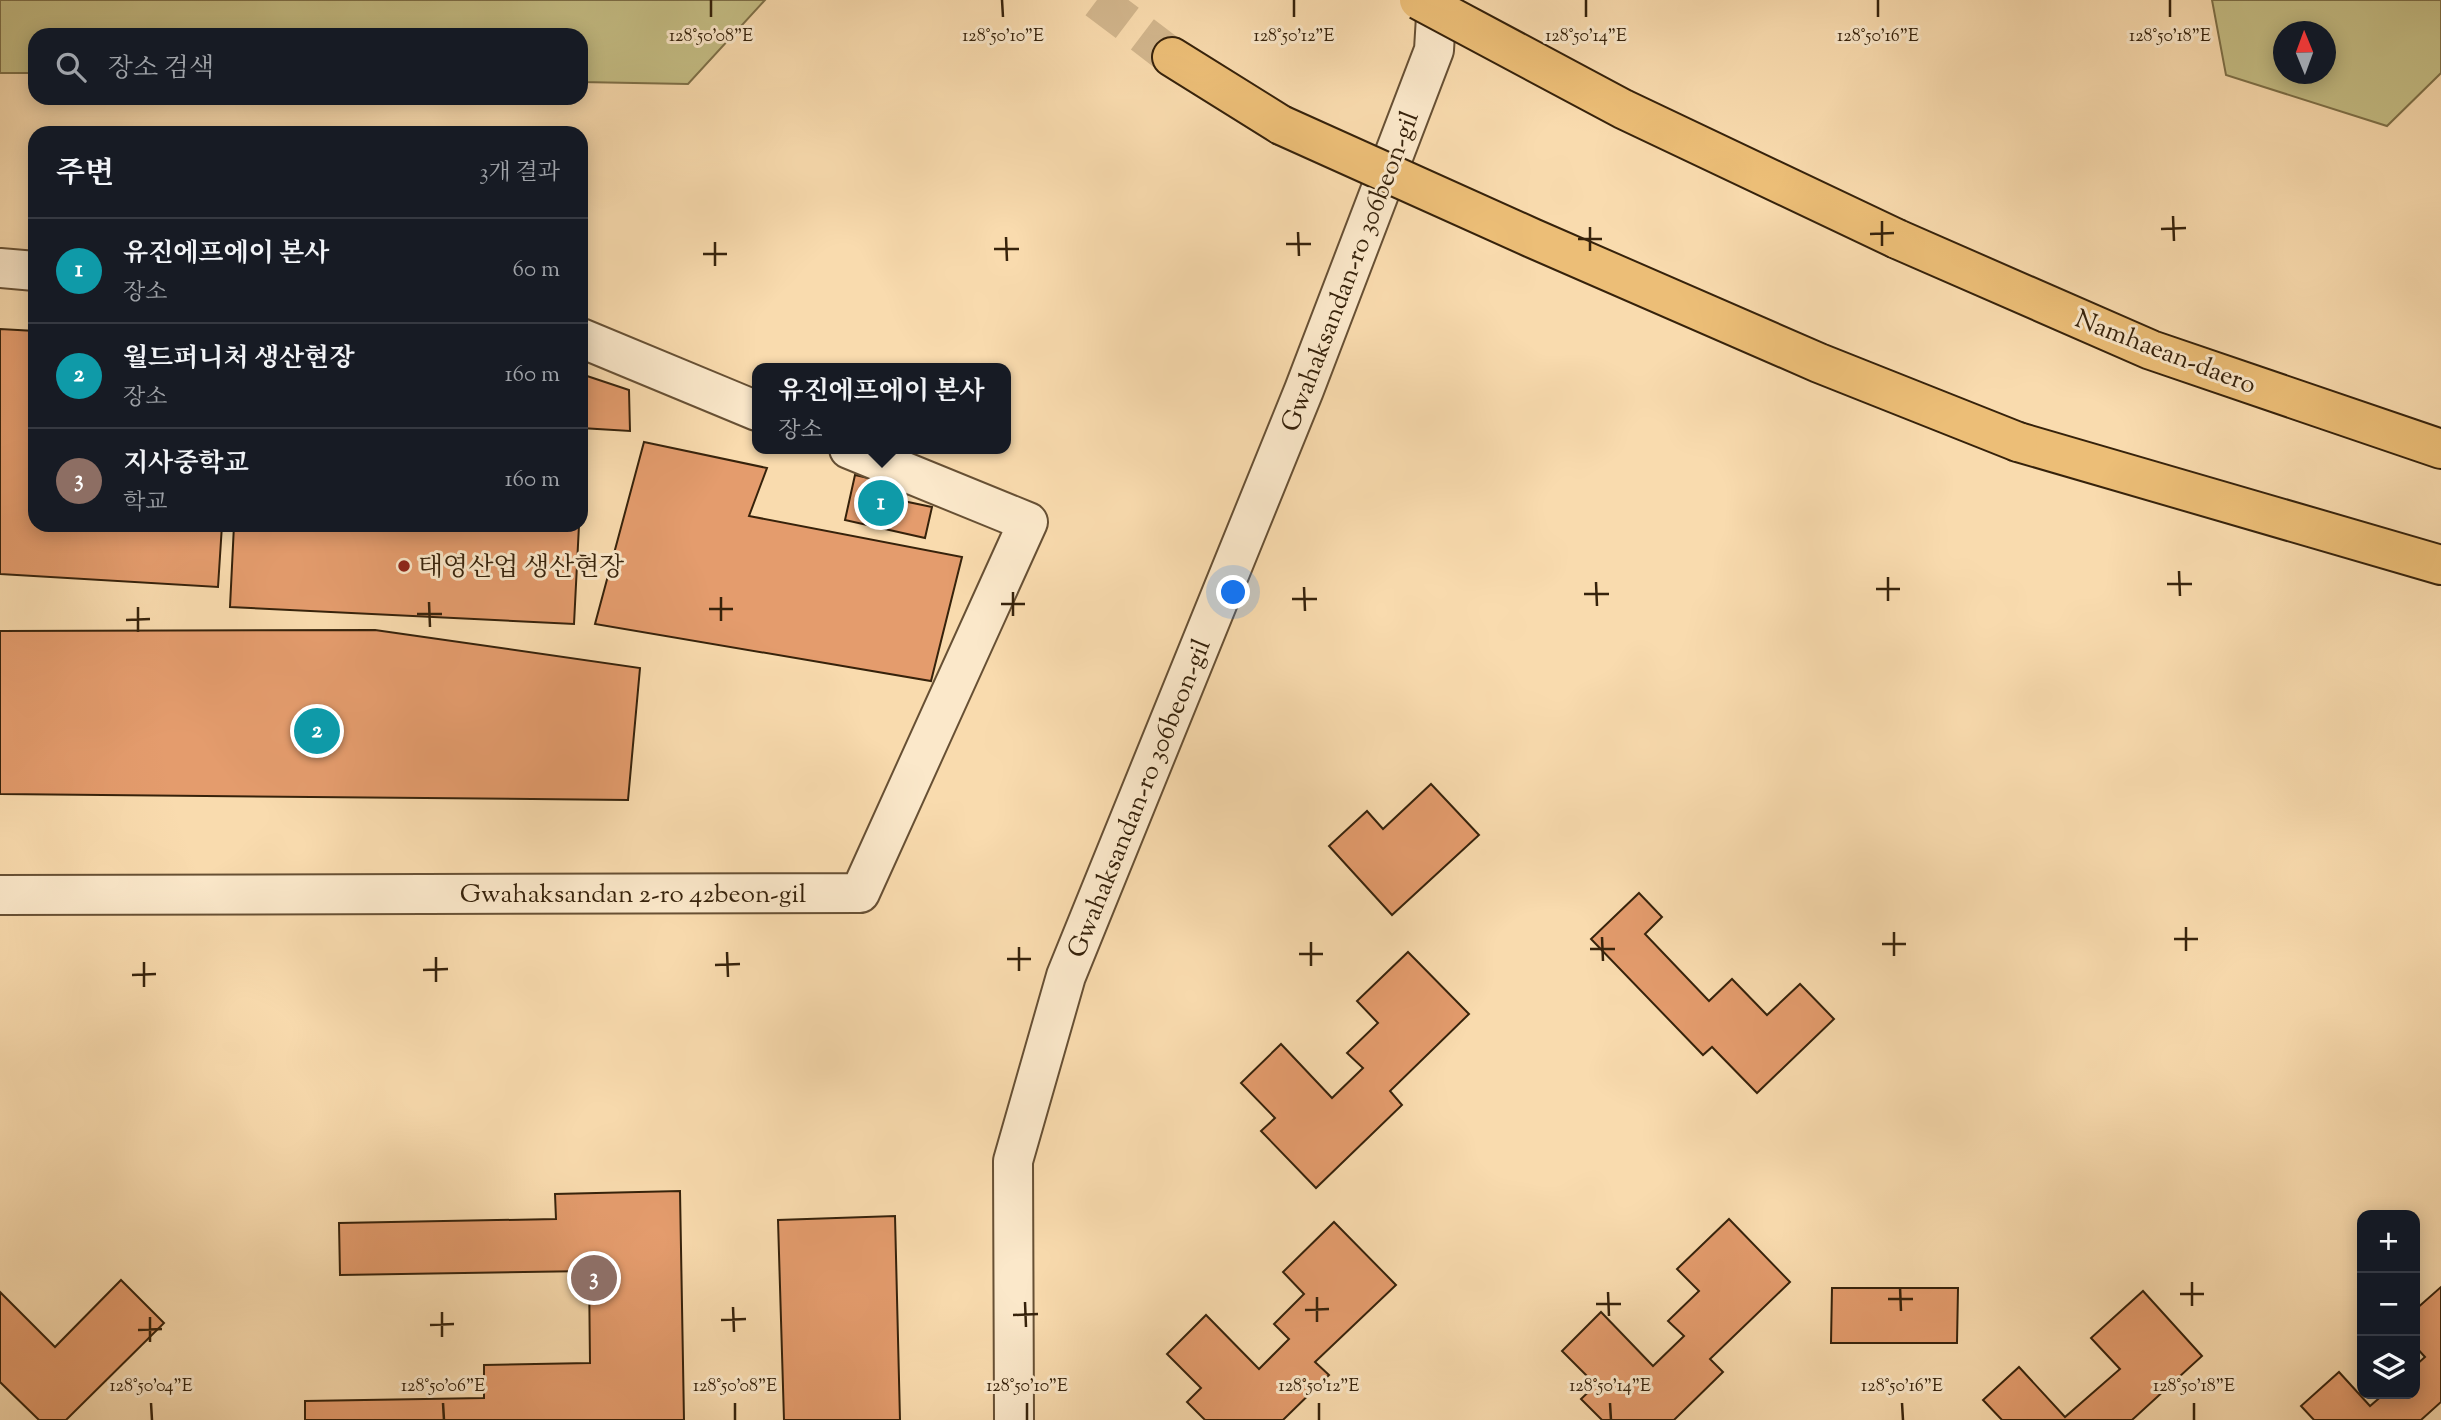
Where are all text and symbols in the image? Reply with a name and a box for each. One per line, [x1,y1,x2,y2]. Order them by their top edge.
north arrow [2273,21,2336,84]
text: 128°50'08"E [669,24,753,50]
text: 128°50'10"E [962,24,1044,50]
text: 128°50'12"E [1254,24,1335,50]
text: 128°50'14"E [1545,24,1627,50]
text: 128°50'16"E [1837,24,1919,50]
text: 128°50'18"E [2129,24,2211,50]
search box [28,28,588,105]
icon: search [52,48,90,86]
text: 장소 검색 [108,51,214,88]
street label: Gwahaksandan-ro 306beon-gil [1273,106,1430,438]
text: 주변 [56,153,114,196]
text: 3개 결과 [479,157,560,190]
text: 유진에프에이 본사 [123,236,329,273]
text: 1 [75,254,83,287]
text: 60 m [512,254,560,287]
text: 장소 [123,277,167,310]
street label: Namhaean-daero [2069,302,2261,405]
text: 월드퍼니처 생산현장 [123,341,355,378]
text: 2 [74,359,84,392]
text: 160 m [505,359,560,392]
popup [752,363,1011,454]
text: 유진에프에이 본사 [778,374,985,411]
text: 장소 [123,382,167,415]
text: 장소 [778,415,823,448]
text: 지사중학교 [123,446,249,483]
text: 3 [74,464,84,497]
text: 160 m [505,464,560,497]
pin: 1 [858,477,904,529]
text: 학교 [123,487,167,520]
place label: 태영산업 생산현장 [418,550,624,587]
marker: 태영산업 생산현장 [396,558,412,574]
your location [1216,575,1250,609]
street label: Gwahaksandan-ro 306beon-gil [1059,634,1221,964]
pin: 2 [294,705,340,757]
street label: Gwahaksandan 2-ro 42beon-gil [460,877,806,914]
map controls [2357,1210,2420,1399]
button: + [2357,1210,2420,1273]
pin: 3 [571,1252,617,1304]
button: − [2357,1273,2420,1336]
button: layers [2357,1336,2420,1399]
text: 128°50'04"E [109,1374,193,1400]
text: 128°50'06"E [401,1374,485,1400]
text: 128°50'08"E [693,1374,777,1400]
text: 128°50'10"E [986,1374,1068,1400]
text: 128°50'12"E [1279,1374,1360,1400]
text: 128°50'14"E [1569,1374,1651,1400]
text: 128°50'16"E [1861,1374,1943,1400]
text: 128°50'18"E [2153,1374,2235,1400]

